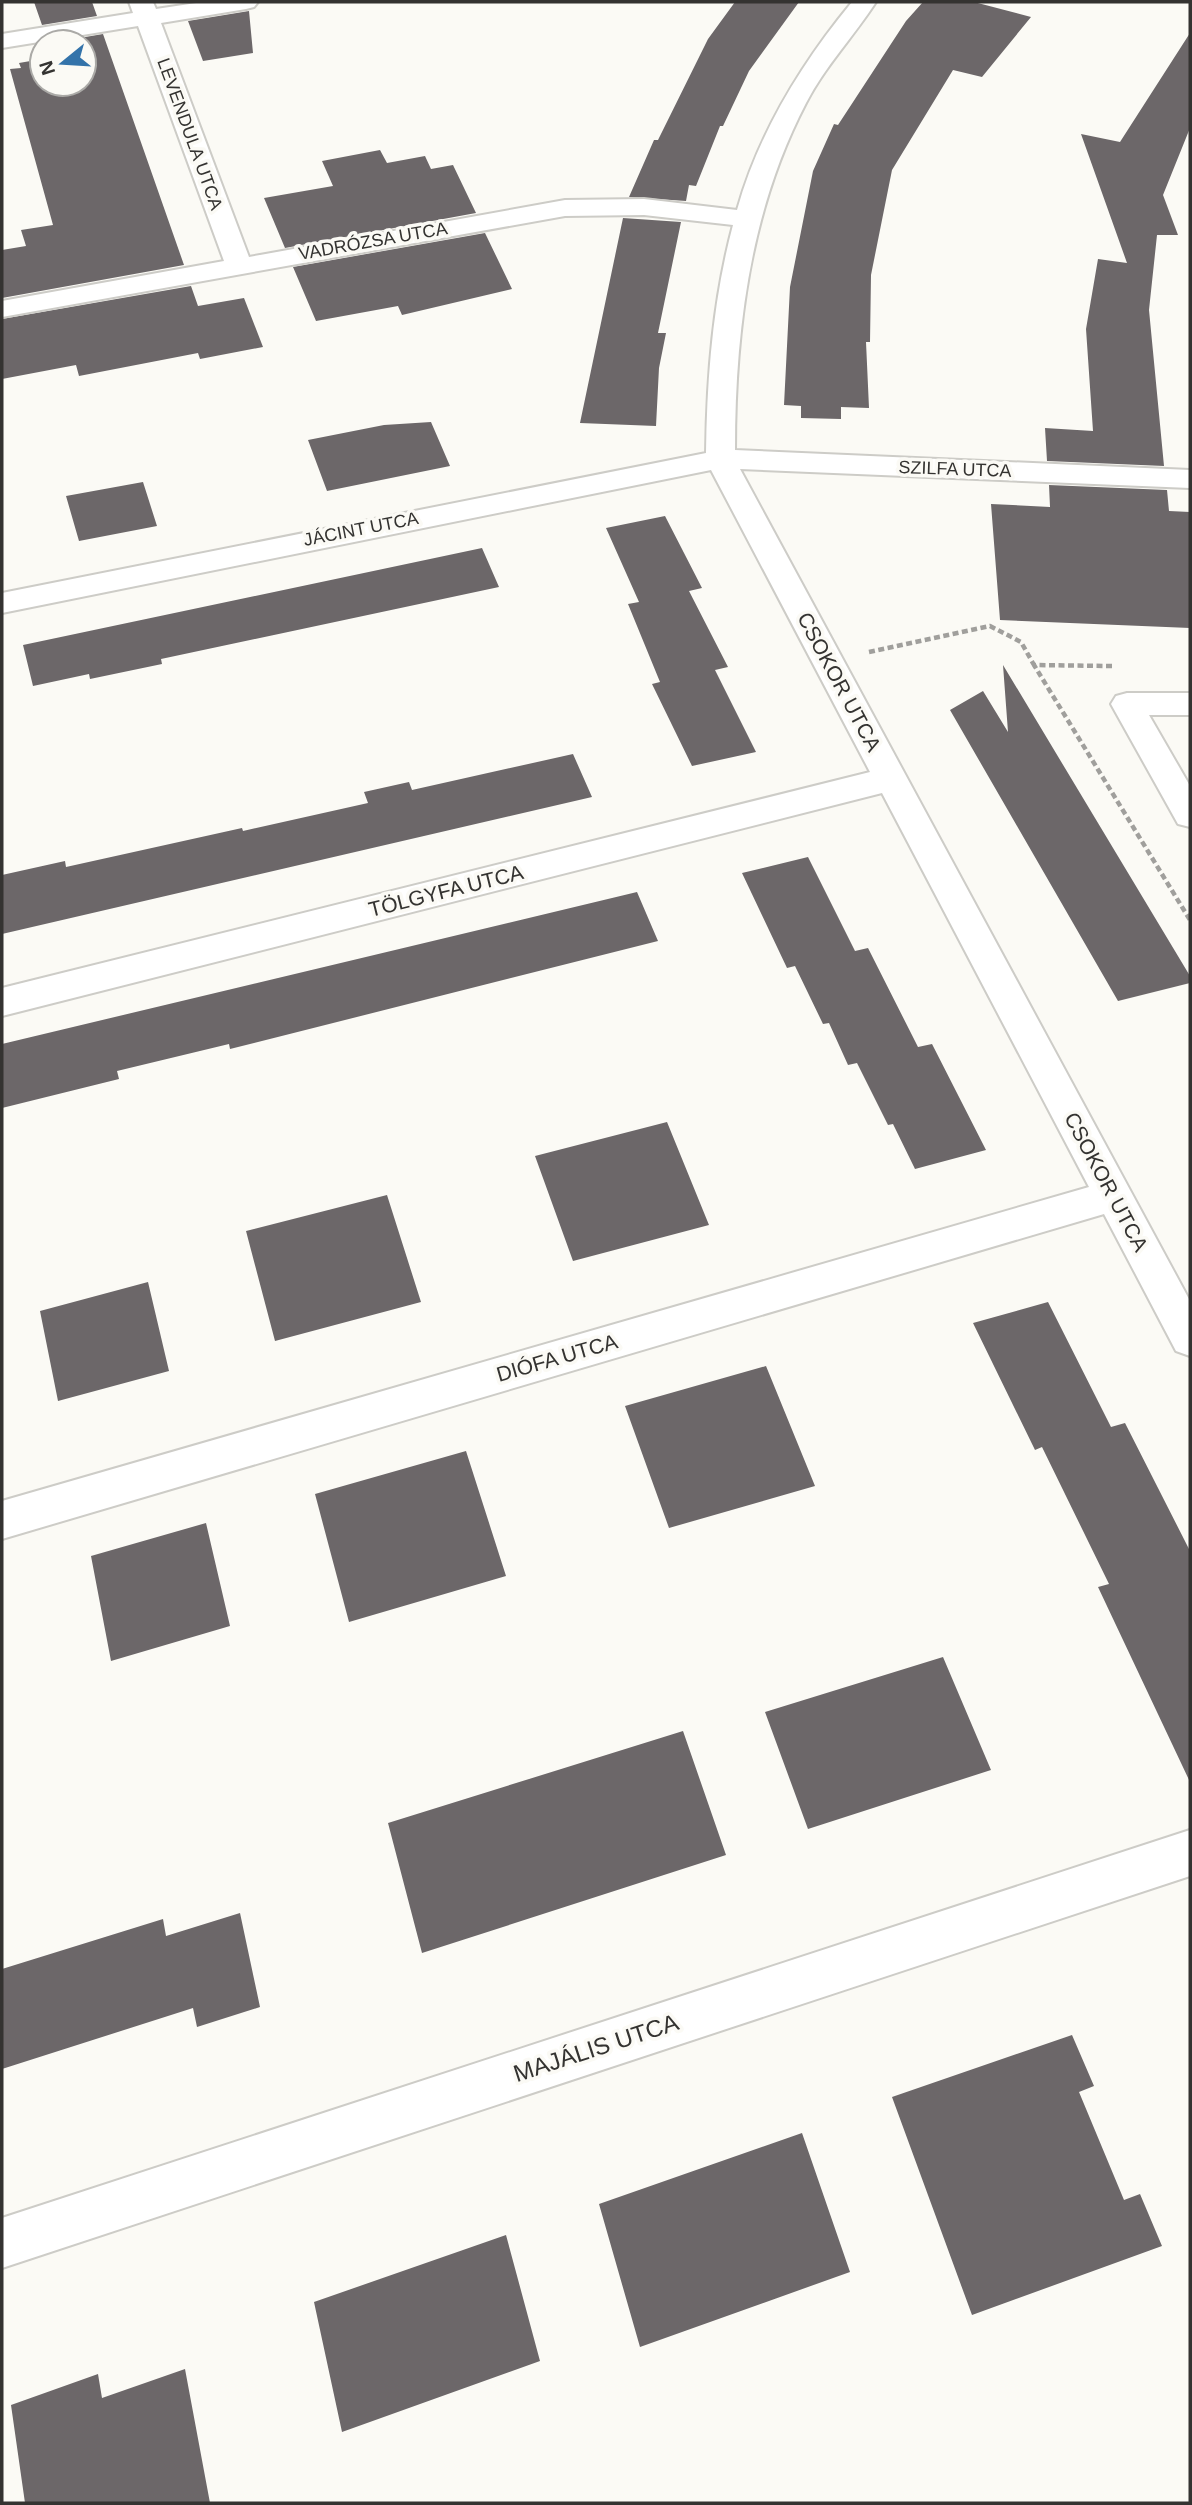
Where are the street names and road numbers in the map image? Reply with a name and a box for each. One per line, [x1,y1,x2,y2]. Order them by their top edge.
street label: LEVENDULA UTCA [153,55,227,213]
street label: VADRÓZSA UTCA [297,217,449,264]
street label: SZILFA UTCA [898,457,1012,481]
street label: JÁCINT UTCA [302,508,420,550]
street label: CSOKOR UTCA [793,608,886,755]
street label: TÖLGYFA UTCA [366,860,526,921]
street label: CSOKOR UTCA [1060,1108,1153,1255]
street label: DIÓFA UTCA [494,1329,620,1386]
street label: MAJÁLIS UTCA [510,2008,682,2087]

